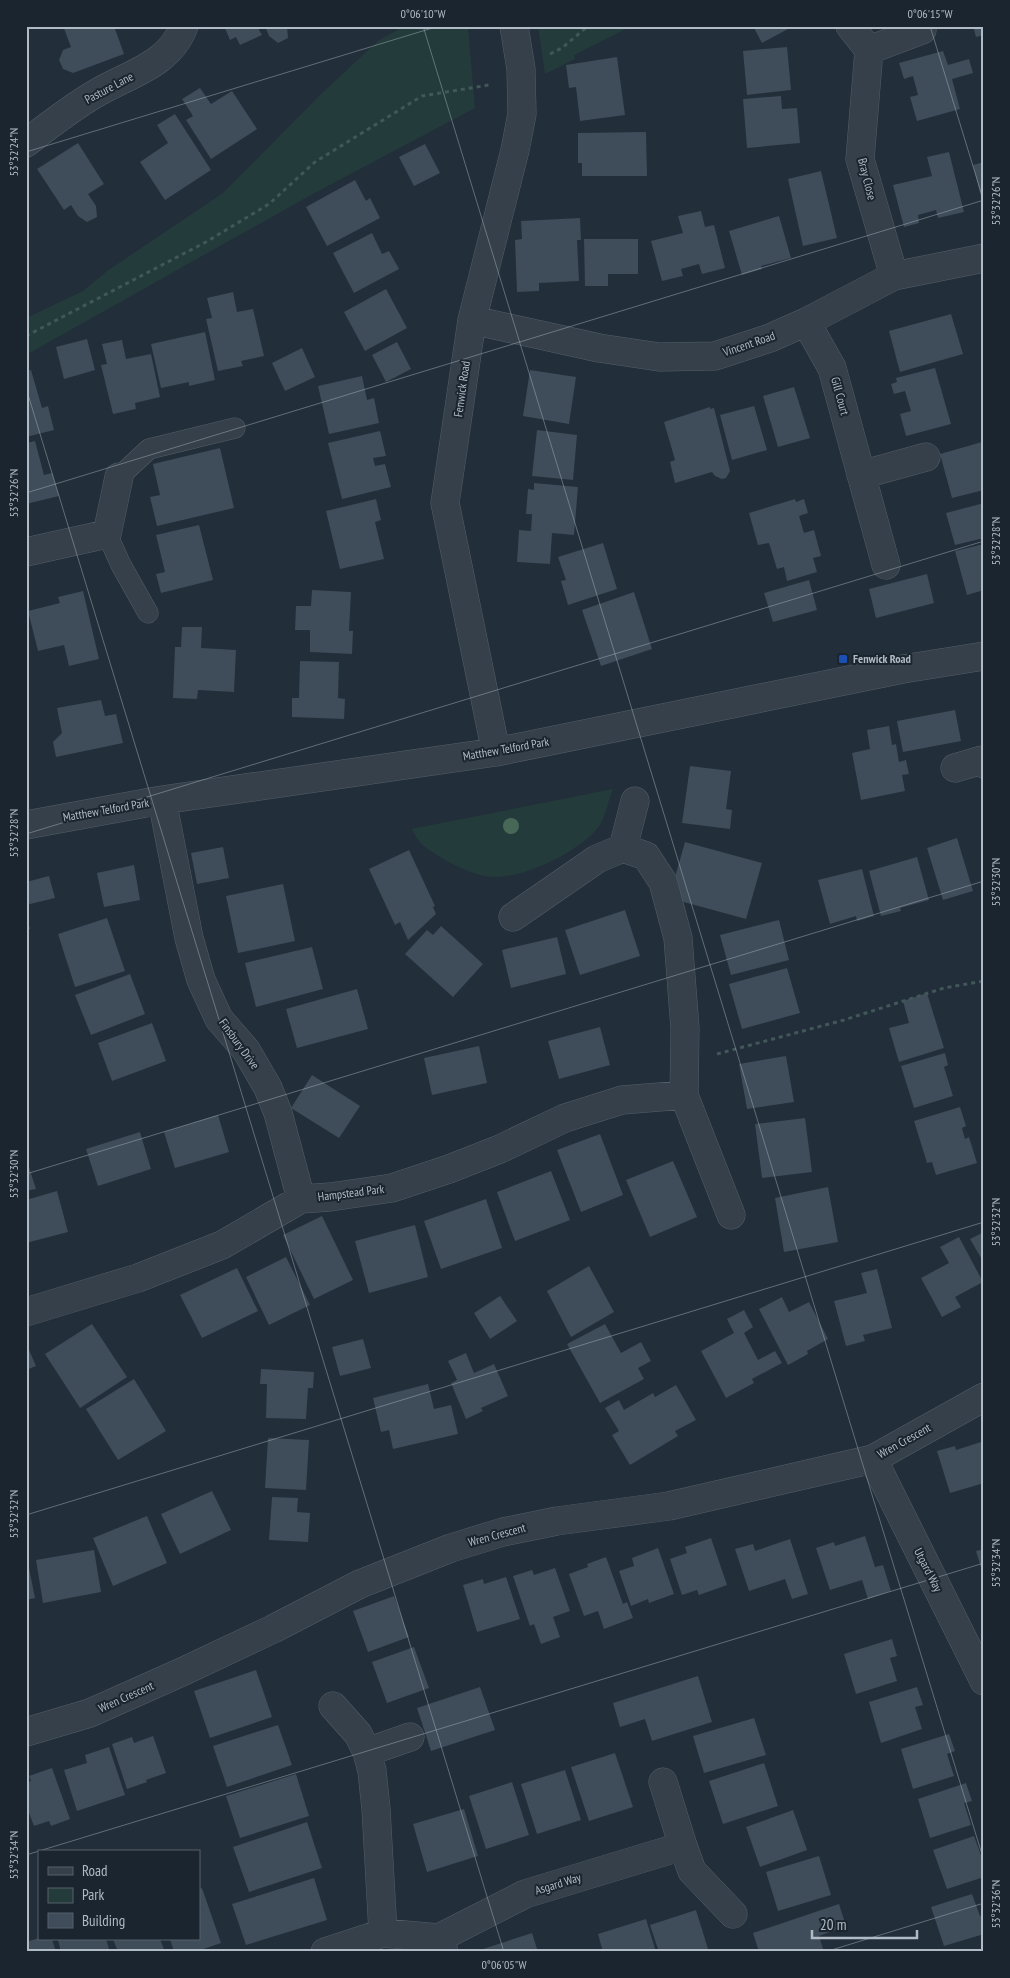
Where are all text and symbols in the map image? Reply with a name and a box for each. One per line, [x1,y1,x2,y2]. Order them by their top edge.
text: 0°06'10"W [400,6,446,21]
text: 0°06'15"W [907,6,953,21]
street label: Pasture Lane [82,68,136,107]
text: 53°32'24"N [6,128,21,176]
street label: Bray Close [855,156,880,202]
text: 53°32'26"N [988,177,1003,225]
street label: Vincent Road [720,328,777,360]
street label: Fenwick Road [450,360,473,418]
street label: Gill Court [828,375,853,417]
text: 53°32'26"N [6,469,21,517]
text: 53°32'28"N [988,517,1003,565]
place label: Fenwick Road [853,651,911,666]
marker: Fenwick Road [837,653,849,665]
street label: Matthew Telford Park [462,733,550,763]
street label: Matthew Telford Park [62,794,150,824]
text: 53°32'28"N [6,809,21,857]
text: 53°32'30"N [988,858,1003,906]
street label: Finsbury Drive [216,1015,263,1072]
text: 53°32'30"N [6,1150,21,1198]
street label: Hampstead Park [317,1181,385,1204]
text: 53°32'32"N [988,1198,1003,1246]
street label: Wren Crescent [874,1419,934,1461]
text: 53°32'32"N [6,1490,21,1538]
street label: Wren Crescent [466,1519,528,1549]
text: 53°32'34"N [988,1539,1003,1587]
street label: Utgard Way [911,1545,946,1595]
street label: Wren Crescent [96,1677,156,1715]
text: 53°32'34"N [6,1831,21,1879]
legend [38,1850,200,1940]
text: Road [82,1861,108,1880]
street label: Asgard Way [533,1869,583,1898]
text: 53°32'36"N [988,1880,1003,1928]
text: Park [82,1885,104,1904]
scale bar [812,1908,918,1940]
text: Building [82,1911,125,1930]
text: 20 m [820,1915,846,1934]
text: 0°06'05"W [481,1957,527,1972]

